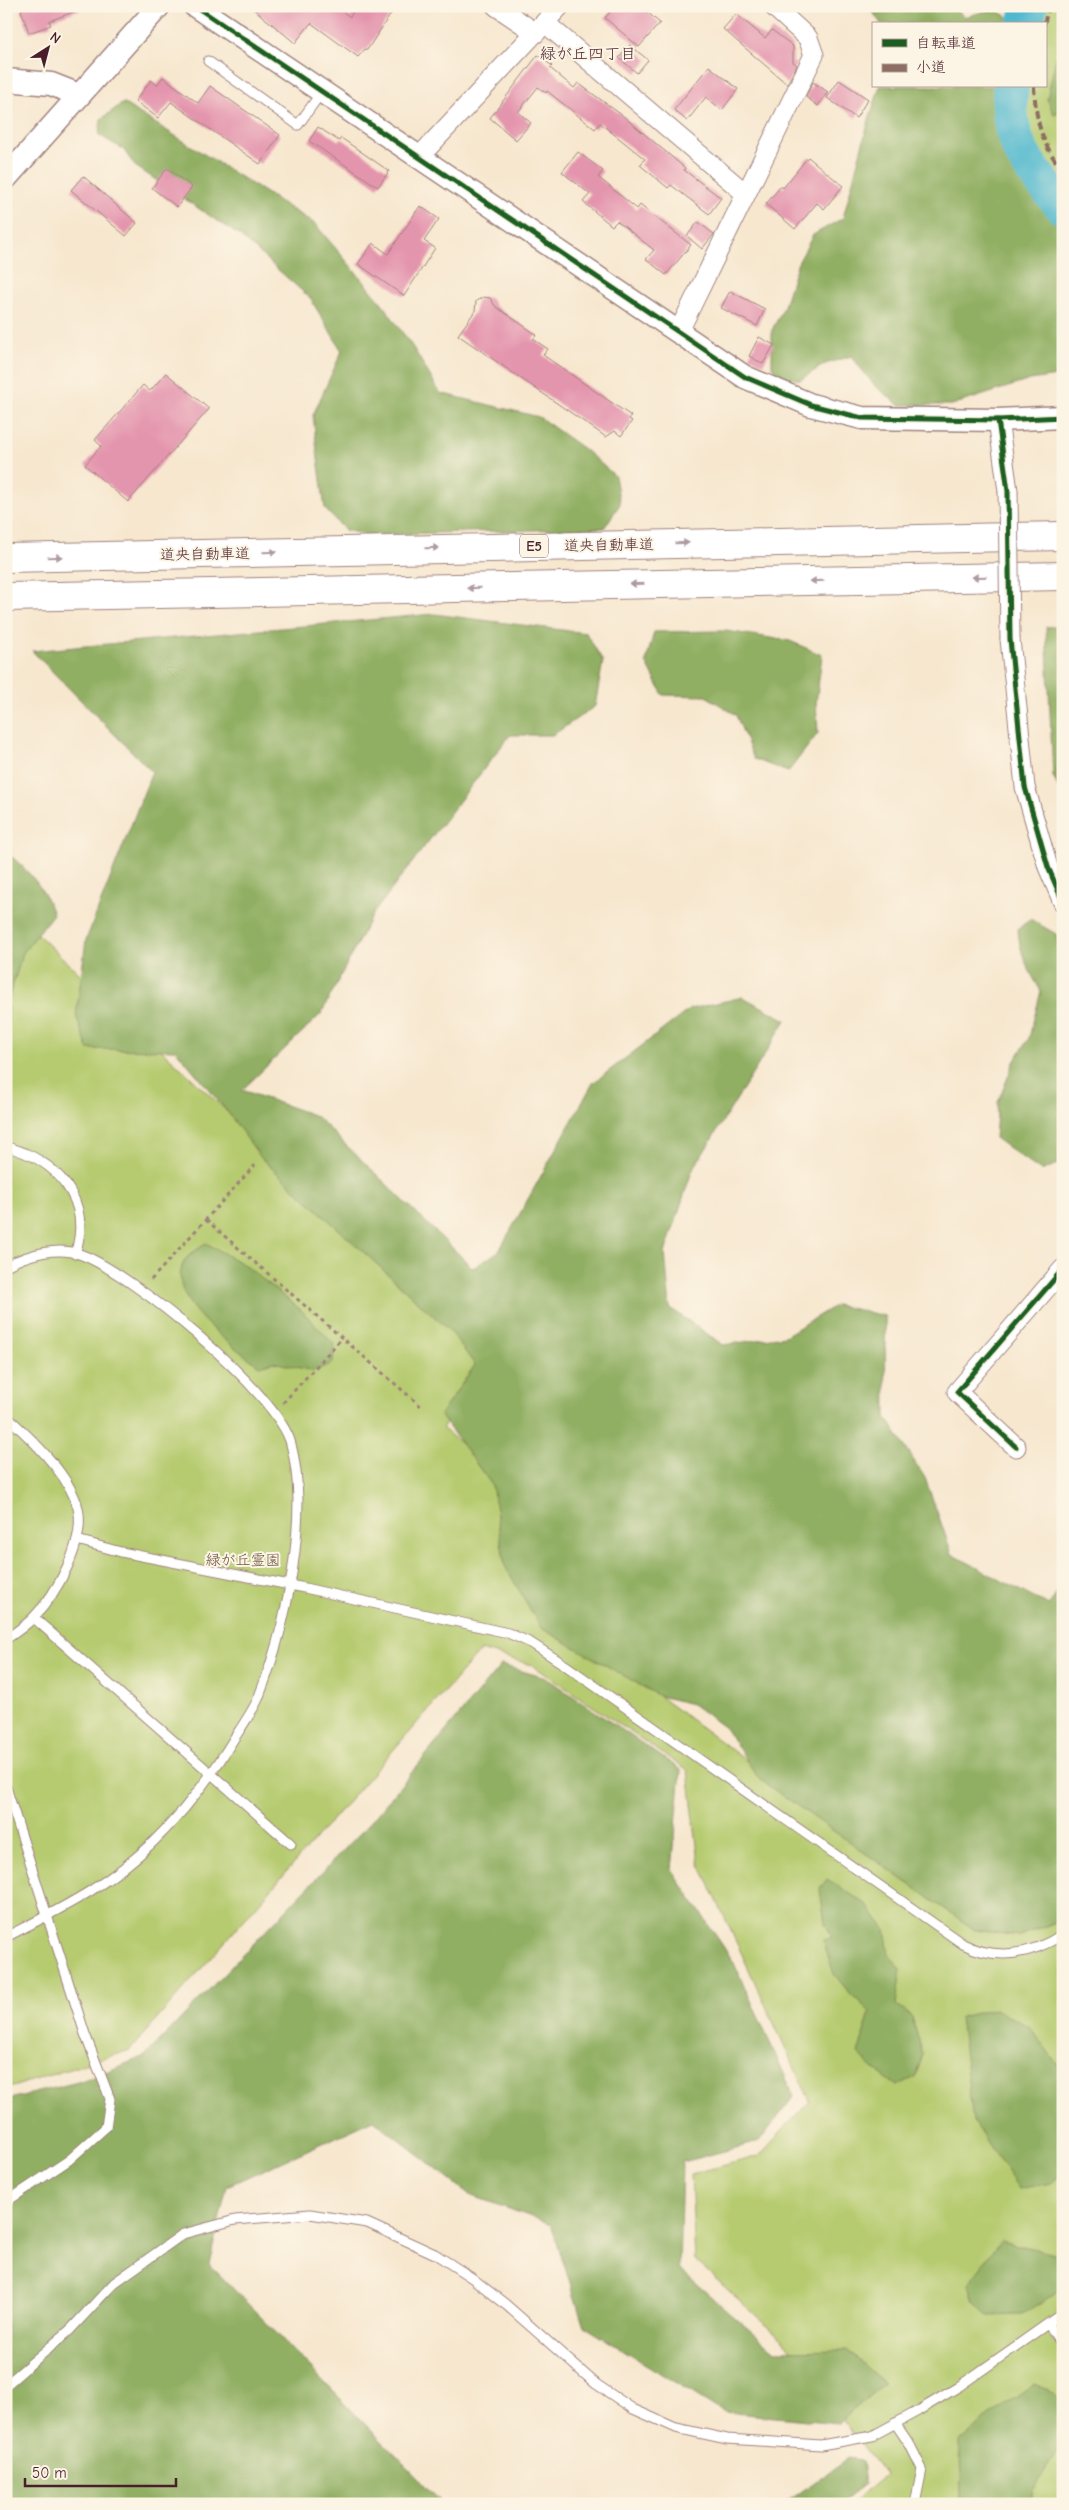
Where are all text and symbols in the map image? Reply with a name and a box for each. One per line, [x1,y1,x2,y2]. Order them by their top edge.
north arrow [22,22,72,72]
legend [872,22,1046,88]
text: N [47,28,64,47]
text: 自転車道 [916,34,976,52]
district label: 緑が丘四丁目 [540,45,636,63]
text: 小道 [916,58,946,76]
road number: E5 [520,534,548,558]
street label: 道央自動車道 [564,535,654,555]
one-way arrow [675,539,691,547]
street label: 道央自動車道 [160,544,250,564]
one-way arrow [425,544,441,552]
one-way arrow [262,548,278,556]
one-way arrow [47,553,63,561]
one-way arrow [971,574,987,582]
one-way arrow [808,577,824,585]
one-way arrow [628,581,644,589]
one-way arrow [466,584,482,592]
park label: 緑が丘霊園 [205,1551,281,1569]
scale bar [25,2455,176,2487]
text: 50 m [32,2464,67,2482]

